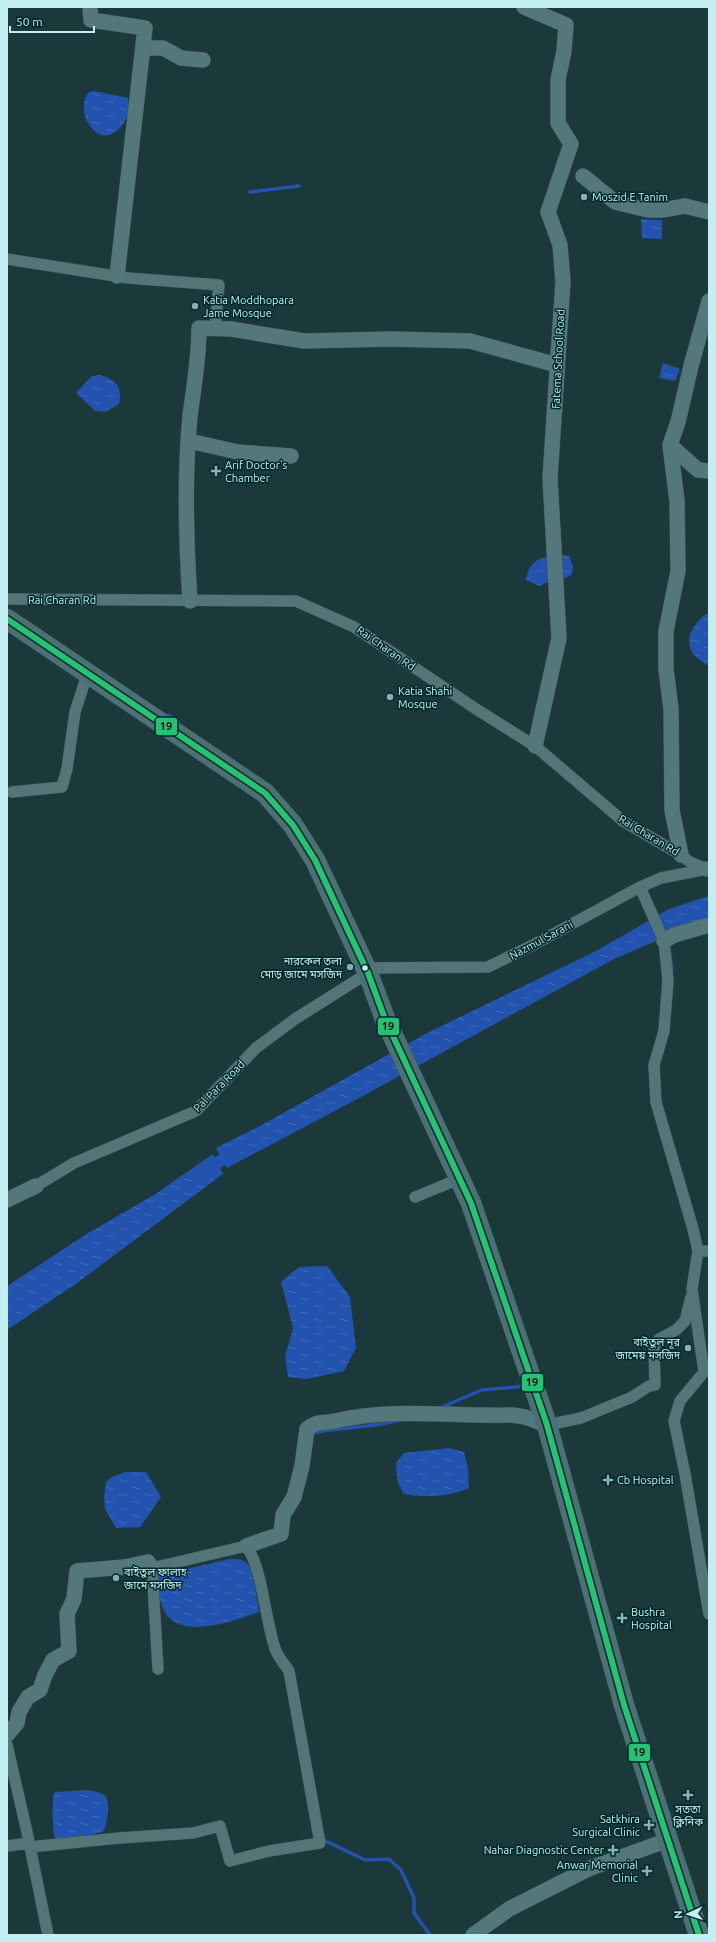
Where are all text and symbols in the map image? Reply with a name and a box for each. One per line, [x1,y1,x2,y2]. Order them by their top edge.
scale bar [10,8,94,34]
text: 50 m [16,15,43,28]
place label: Moszid E Tanim [592,191,668,203]
marker: Moszid E Tanim [579,192,589,202]
place label: Katia Moddhopara Jame Mosque [203,294,294,319]
marker: Katia Moddhopara Jame Mosque [190,301,200,311]
street label: Fatema School Road [549,309,567,409]
place label: Arif Doctor's Chamber [225,459,288,484]
marker: Arif Doctor's Chamber [210,465,222,477]
street label: Rai Charan Rd [28,594,96,606]
street label: Rai Charan Rd [355,624,417,672]
place label: Katia Shahi Mosque [398,685,452,710]
marker: Katia Shahi Mosque [385,692,395,702]
line badge: 19 [155,717,178,736]
text: 19 [160,720,172,732]
street label: Rai Charan Rd [617,812,681,858]
street label: Nazmul Sarani [507,918,575,962]
place label: নারকেল তলা মোড় জামে মসজিদ [260,955,343,980]
marker: নারকেল তলা মোড় জামে মসজিদ [345,962,355,972]
unlabelled marker [360,963,370,973]
line badge: 19 [377,1017,400,1036]
text: 19 [382,1020,394,1032]
street label: Pal Para Road [191,1058,247,1114]
place label: বাইতুল নূর জামেয় মসজিদ [614,1336,681,1361]
marker: বাইতুল নূর জামেয় মসজিদ [683,1343,693,1353]
line badge: 19 [521,1373,544,1392]
text: 19 [526,1376,538,1388]
marker: Cb Hospital [602,1474,614,1486]
place label: Cb Hospital [617,1474,674,1486]
place label: বাইতুল ফালাহ জামে মসজিদ [123,1566,187,1591]
marker: বাইতুল ফালাহ জামে মসজিদ [111,1573,121,1583]
place label: Bushra Hospital [631,1606,672,1631]
marker: Bushra Hospital [616,1612,628,1624]
line badge: 19 [628,1743,651,1762]
text: 19 [633,1746,645,1758]
marker: সততা ক্লিনিক [682,1789,694,1801]
place label: সততা ক্লিনিক [672,1803,703,1828]
place label: Satkhira Surgical Clinic [572,1813,640,1838]
marker: Satkhira Surgical Clinic [643,1819,655,1831]
place label: Nahar Diagnostic Center [484,1844,605,1856]
marker: Nahar Diagnostic Center [607,1844,619,1856]
place label: Anwar Memorial Clinic [557,1859,638,1884]
marker: Anwar Memorial Clinic [641,1865,653,1877]
north arrow [668,1894,708,1934]
text: N [672,1910,684,1919]

